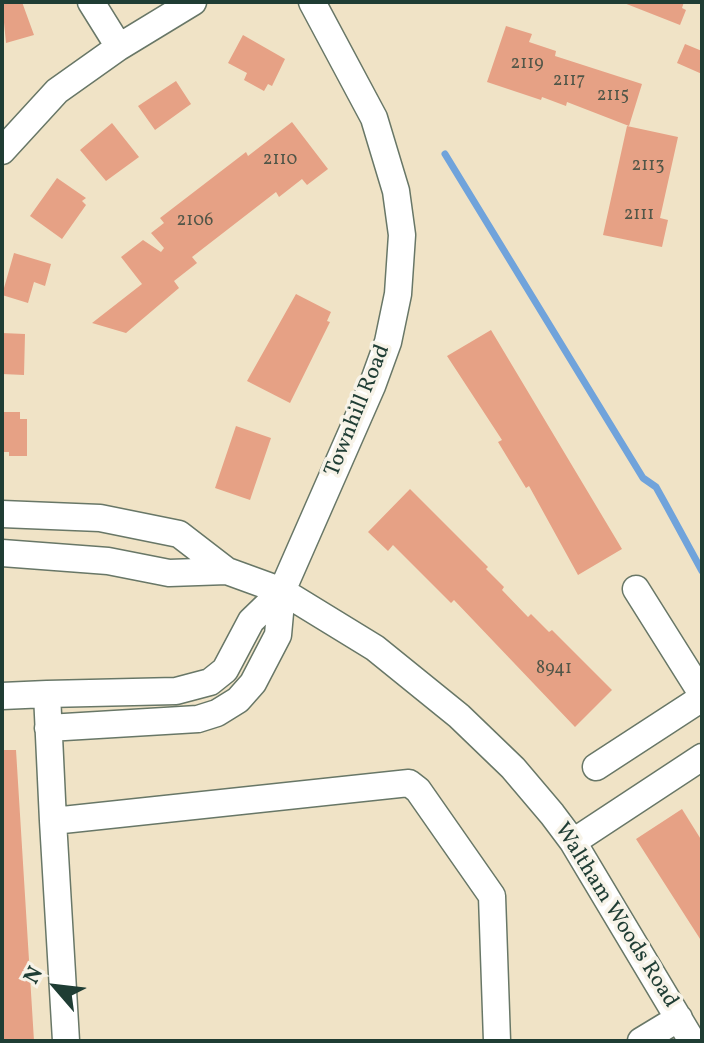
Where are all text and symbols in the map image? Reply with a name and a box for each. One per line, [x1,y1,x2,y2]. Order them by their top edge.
house number: 2119 [511,54,543,76]
house number: 2117 [553,71,585,93]
house number: 2115 [597,86,629,108]
house number: 2110 [263,150,297,172]
house number: 2113 [632,156,664,178]
house number: 2111 [624,205,654,227]
house number: 2106 [177,211,213,233]
street label: Townhill Road [321,341,397,481]
house number: 8941 [536,659,572,681]
street label: Waltham Woods Road [547,819,683,1013]
north arrow [16,947,96,1027]
text: N [17,961,52,990]

